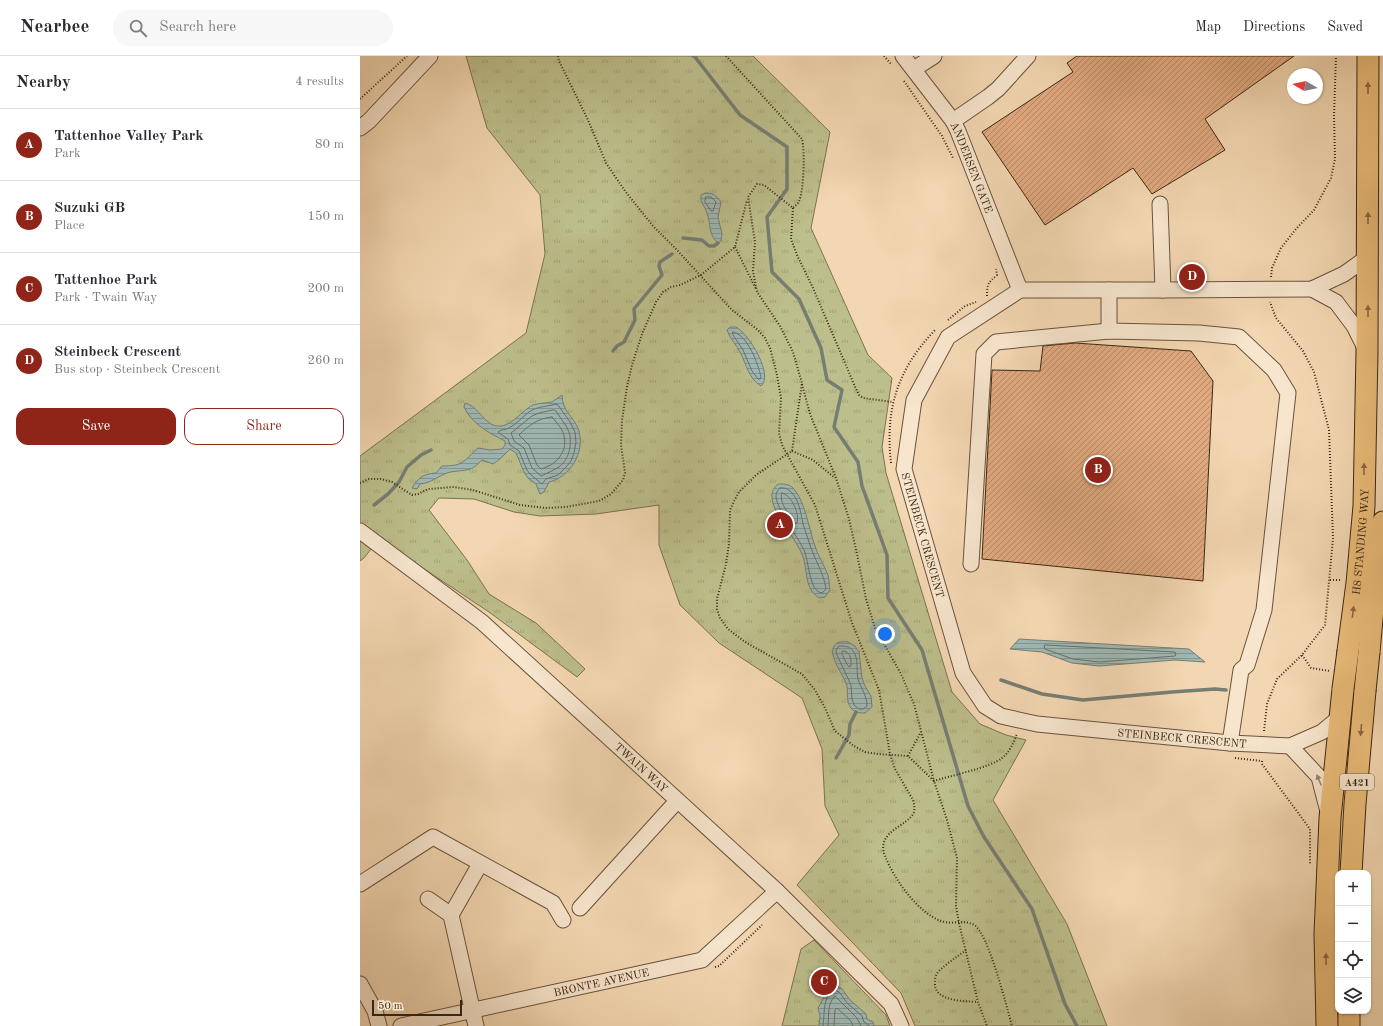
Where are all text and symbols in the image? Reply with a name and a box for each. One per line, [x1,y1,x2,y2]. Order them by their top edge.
search box [113,10,393,46]
icon: search [127,17,149,39]
text: Nearbee [20,18,89,37]
text: Search here [159,20,236,35]
text: Map [1195,20,1221,34]
text: Directions [1243,20,1305,34]
text: Saved [1327,20,1363,34]
north arrow [1287,68,1323,104]
text: Nearby [16,74,71,91]
text: 4 results [295,75,344,88]
one-way arrow [1365,81,1371,94]
street label: ANDERSEN GATE [947,120,994,215]
text: Tattenhoe Valley Park [54,129,204,144]
text: A [24,138,34,151]
text: 80 m [315,138,344,151]
text: Park [54,147,81,160]
text: Suzuki GB [54,201,125,216]
text: B [24,210,34,223]
text: 150 m [307,210,344,223]
one-way arrow [1365,211,1371,224]
text: Place [54,219,84,232]
pin: D [1179,262,1205,292]
text: Tattenhoe Park [54,273,158,288]
text: C [25,282,33,295]
text: 200 m [307,282,344,295]
text: Park · Twain Way [54,291,157,304]
one-way arrow [1365,304,1371,317]
text: Steinbeck Crescent [54,345,181,360]
text: D [24,354,34,367]
text: 260 m [307,354,344,367]
text: Bus stop · Steinbeck Crescent [54,363,220,376]
button: Save [16,408,176,445]
button: Share [184,408,344,445]
pin: B [1085,455,1111,485]
one-way arrow [1361,463,1368,475]
street label: STEINBECK CRESCENT [898,471,945,600]
street label: H8 STANDING WAY [1351,489,1371,596]
pin: A [767,510,793,540]
one-way arrow [1350,606,1356,618]
your location [875,624,895,644]
one-way arrow [1358,724,1365,736]
street label: STEINBECK CRESCENT [1117,728,1247,751]
street label: TWAIN WAY [612,742,669,795]
one-way arrow [1316,774,1322,786]
road number: A421 [1340,774,1374,790]
map controls [1335,870,1371,1014]
button: + [1335,870,1371,906]
button: − [1335,906,1371,942]
button: locate [1335,942,1371,978]
one-way arrow [1323,952,1329,965]
pin: C [811,967,837,997]
street label: BRONTE AVENUE [553,968,650,999]
button: layers [1335,978,1371,1014]
scale bar [372,998,462,1017]
text: 50 m [378,1001,403,1012]

